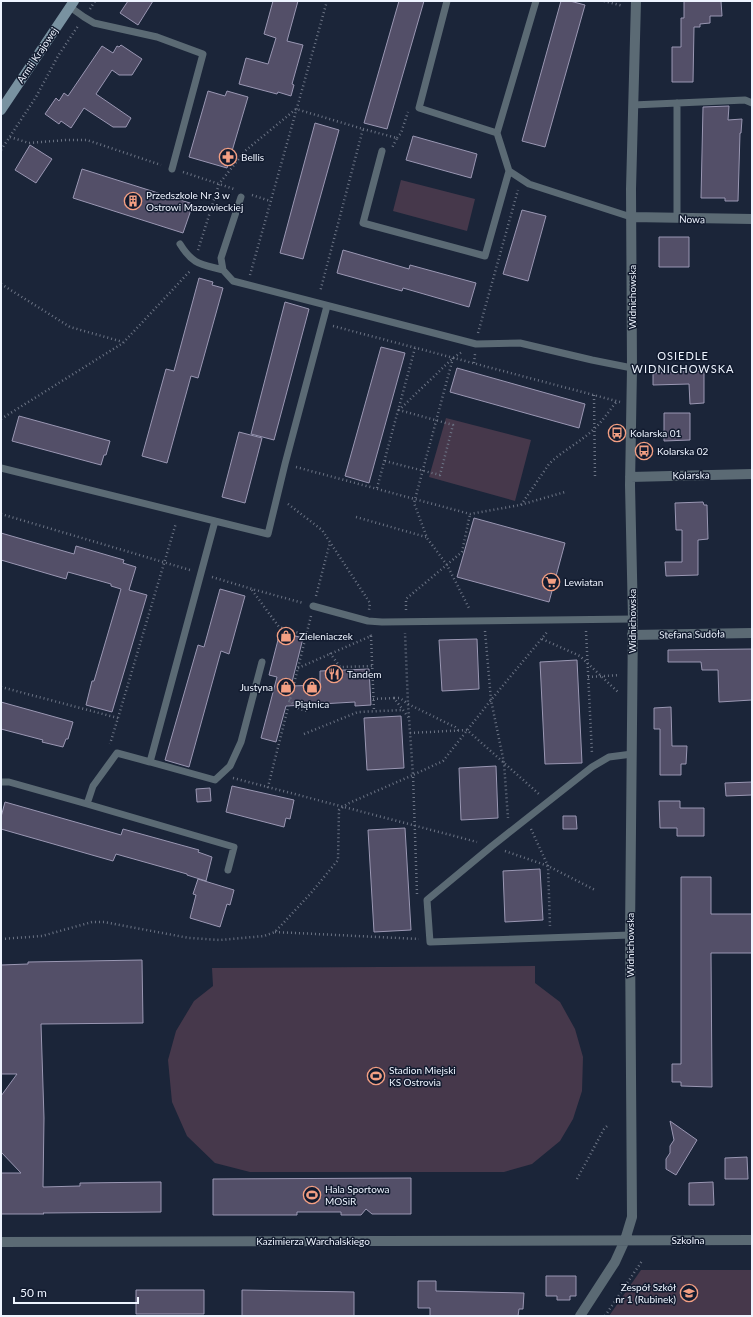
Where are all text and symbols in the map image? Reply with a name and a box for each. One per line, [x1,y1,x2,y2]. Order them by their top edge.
street label: Armii Krajowej [14,25,60,85]
pharmacy icon: Bellis [218,147,238,167]
place label: Bellis [241,151,264,163]
place label: Przedszkole Nr 3 w Ostrowi Mazowieckiej [146,189,243,213]
building icon: Przedszkole Nr 3 w Ostrowi Mazowieckiej [123,191,143,211]
street label: Nowa [679,213,705,225]
street label: Widnichowska [626,265,638,329]
district label: OSIEDLE WIDNICHOWSKA [632,349,734,375]
bus stop icon: Kolarska 01 [607,423,627,443]
place label: Kolarska 01 [630,427,682,439]
bus stop icon: Kolarska 02 [634,441,654,461]
place label: Kolarska 02 [657,445,709,457]
street label: Kolarska [672,469,710,481]
supermarket icon: Lewiatan [541,572,561,592]
place label: Lewiatan [564,576,603,588]
street label: Widnichowska [626,589,638,653]
shop icon: Zieleniaczek [276,626,296,646]
street label: Stefana Sudoła [659,627,725,641]
place label: Zieleniaczek [299,630,354,642]
restaurant icon: Tandem [324,664,344,684]
place label: Tandem [347,668,381,680]
shop icon: Justyna [276,677,296,697]
shop icon: Piątnica [302,677,322,697]
place label: Justyna [240,681,273,693]
place label: Piątnica [295,698,329,710]
street label: Widnichowska [624,913,636,977]
place label: Stadion Miejski KS Ostrovia [389,1064,456,1088]
sports icon: Stadion Miejski KS Ostrovia [366,1066,386,1086]
place label: Hala Sportowa MOSiR [325,1183,390,1207]
sports icon: Hala Sportowa MOSiR [302,1185,322,1205]
street label: Szkolna [671,1234,705,1246]
street label: Kazimierza Warchalskiego [256,1235,370,1247]
scale bar [14,1279,138,1305]
place label: Zespół Szkół nr 1 (Rubinek) [615,1281,676,1305]
school or university icon: Zespół Szkół nr 1 (Rubinek) [679,1283,699,1303]
text: 50 m [20,1285,47,1300]

